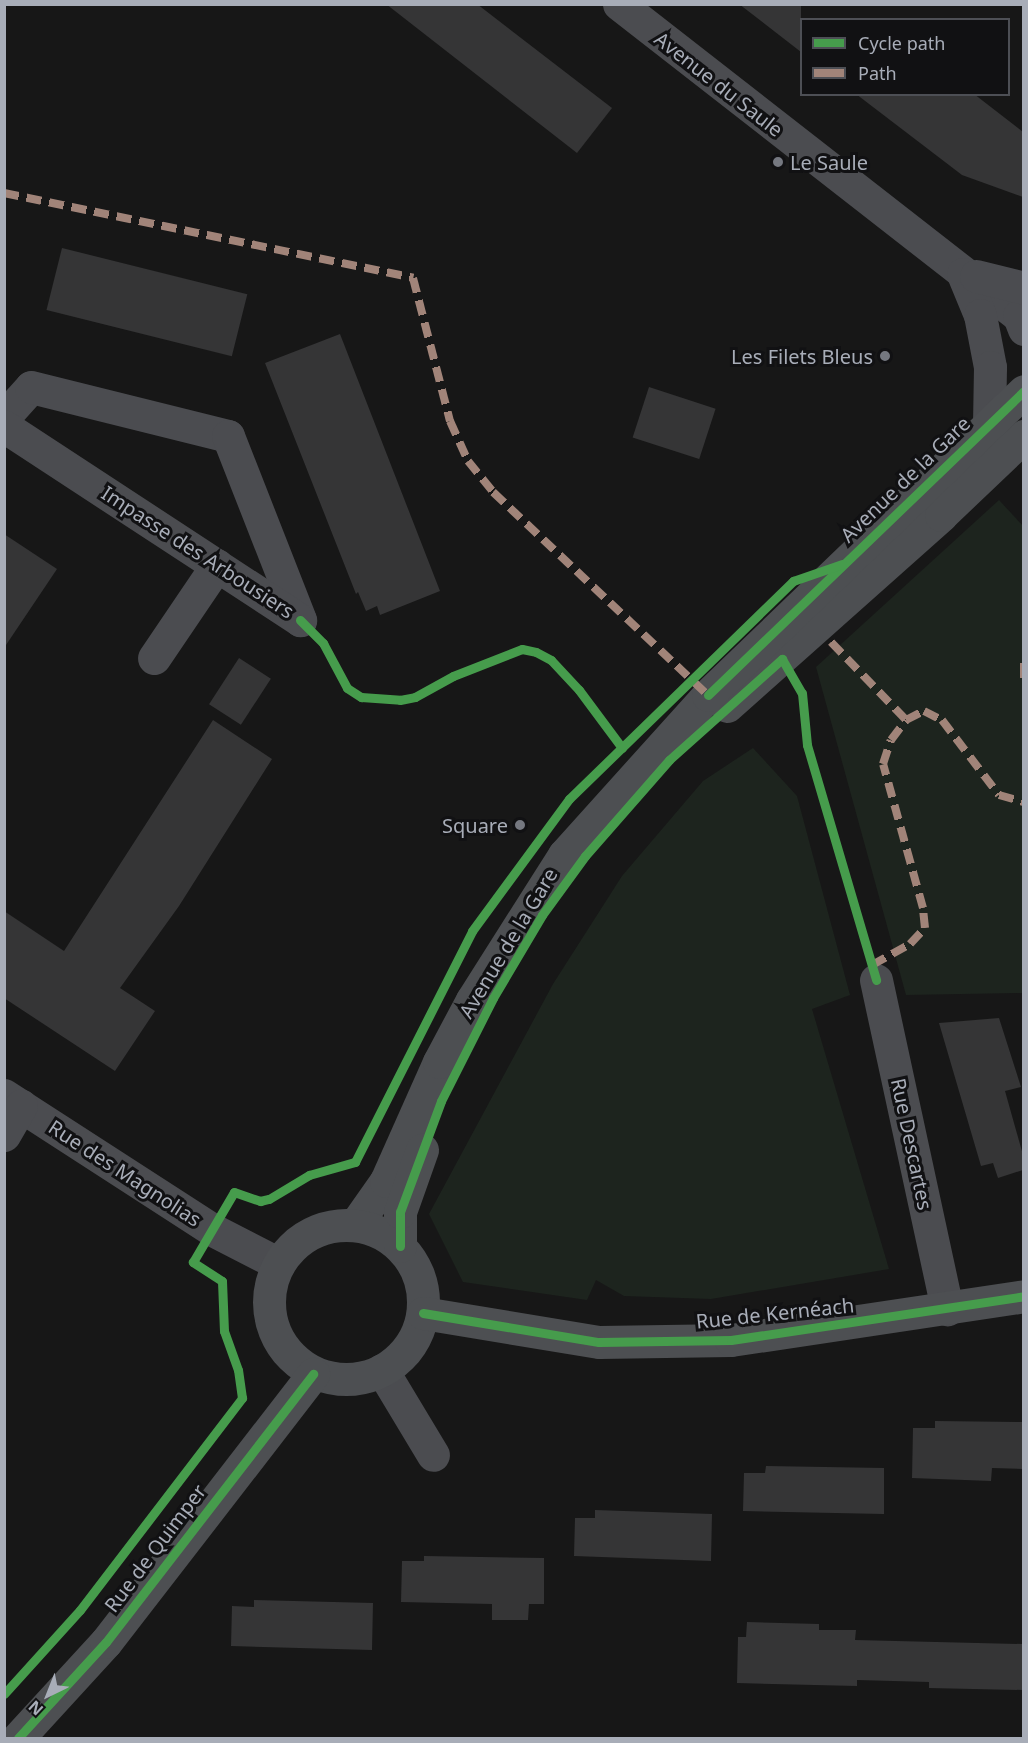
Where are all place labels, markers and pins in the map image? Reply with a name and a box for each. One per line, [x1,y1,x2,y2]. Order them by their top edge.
place label: Le Saule [790,150,868,174]
marker: Le Saule [771,155,785,169]
place label: Les Filets Bleus [731,344,873,368]
marker: Les Filets Bleus [878,349,892,363]
place label: Square [442,813,508,837]
marker: Square [513,818,527,832]

